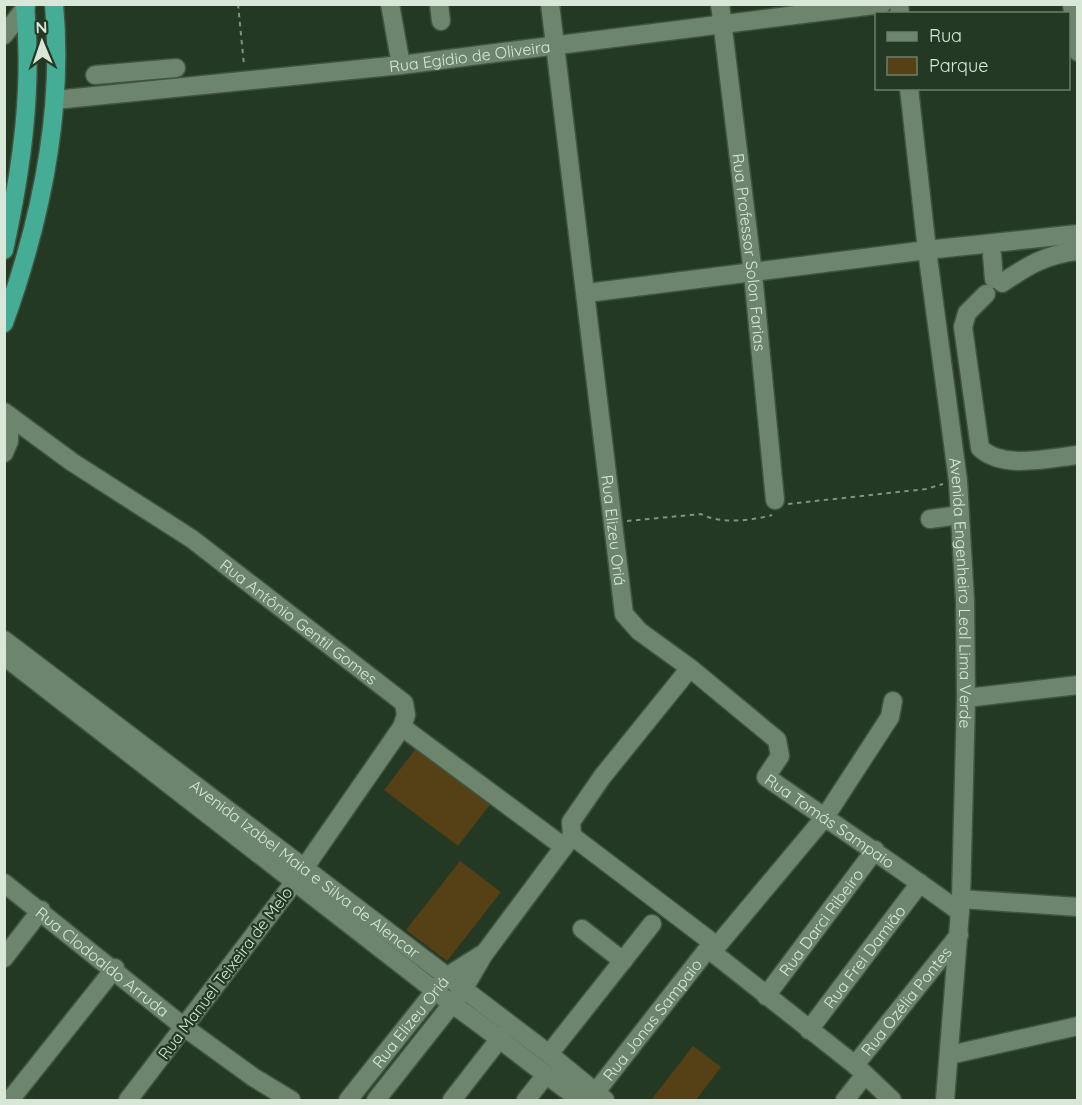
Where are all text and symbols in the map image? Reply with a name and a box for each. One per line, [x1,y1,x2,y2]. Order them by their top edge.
north arrow [12,12,72,72]
legend [875,12,1070,90]
text: N [35,17,48,37]
text: Rua [929,24,962,47]
street label: Rua Egídio de Oliveira [388,36,551,76]
text: Parque [929,54,988,77]
street label: Rua Professor Solon Farias [728,152,770,352]
street label: Avenida Engenheiro Leal Lima Verde [945,456,976,729]
street label: Rua Elizeu Oriá [597,474,630,587]
street label: Rua Antônio Gentil Gomes [216,554,381,689]
street label: Rua Tomás Sampaio [761,769,899,873]
street label: Avenida Izabel Maia e Silva de Alencar [186,775,424,962]
street label: Rua Darci Ribeiro [775,865,868,980]
street label: Rua Manuel Teixeira de Melo [154,883,296,1063]
street label: Rua Frei Damião [819,901,910,1012]
street label: Rua Clodoaldo Arruda [32,902,173,1021]
street label: Rua Ozélia Pontes [857,942,956,1060]
street label: Rua Jonas Sampaio [598,955,706,1085]
street label: Rua Elizeu Oriá [368,972,453,1072]

